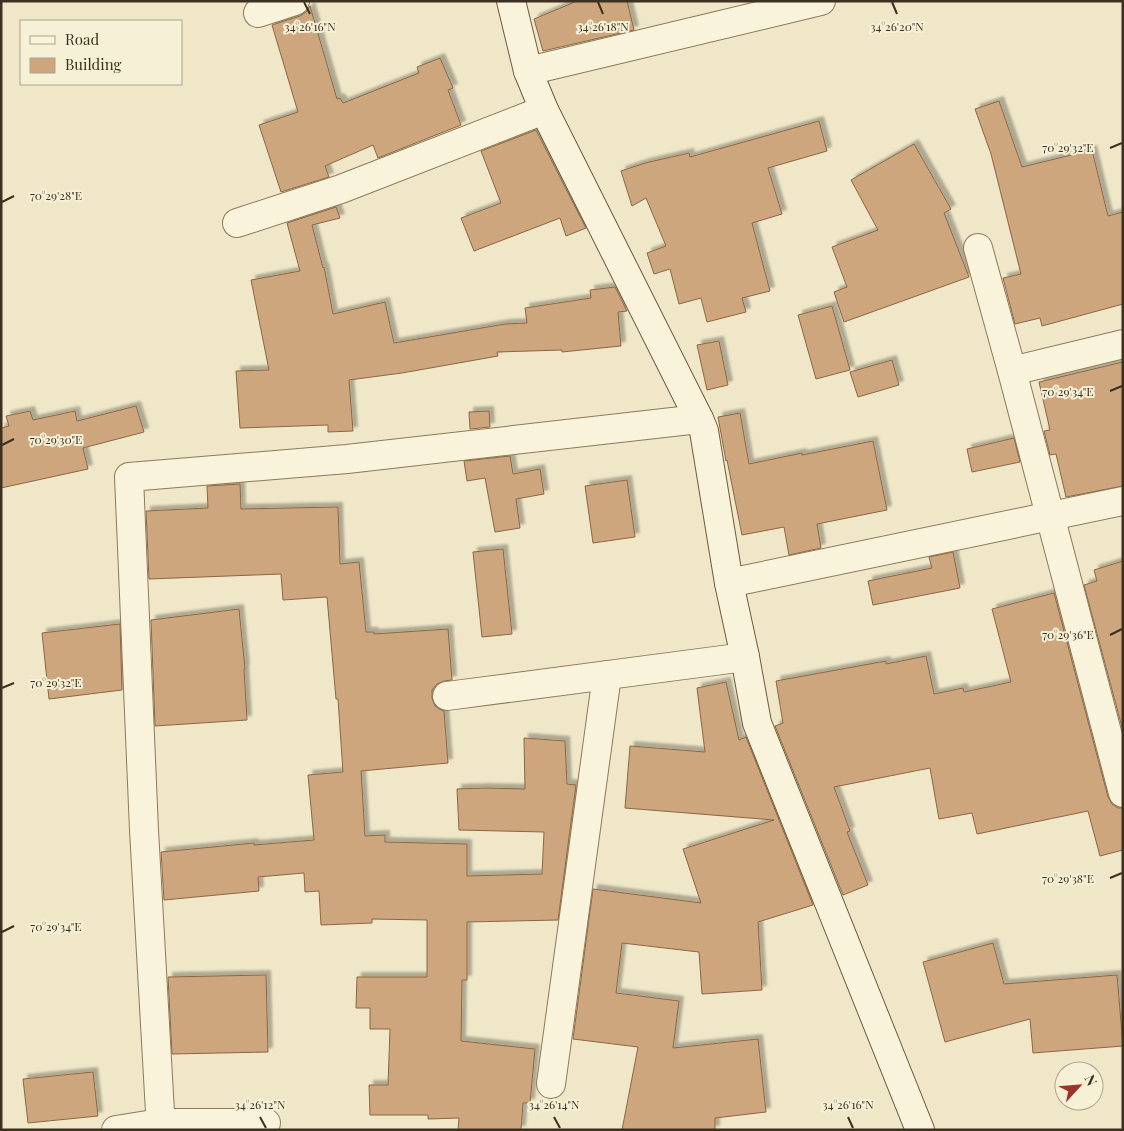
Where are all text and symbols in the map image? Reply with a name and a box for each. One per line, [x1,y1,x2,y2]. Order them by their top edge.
text: 34°26'16"N [284,18,336,34]
text: 34°26'18"N [577,18,629,34]
text: 34°26'20"N [870,18,924,34]
legend [20,20,182,85]
text: Road [65,29,99,49]
text: Building [65,54,122,74]
text: 70°29'32"E [1042,139,1094,155]
text: 70°29'28"E [30,187,82,203]
text: 70°29'34"E [1042,383,1094,399]
text: 70°29'30"E [30,431,82,447]
text: 70°29'36"E [1042,626,1094,642]
text: 70°29'32"E [30,674,82,690]
text: 70°29'38"E [1042,870,1094,886]
text: 70°29'34"E [30,918,82,934]
north arrow [1054,1061,1104,1111]
text: N [1080,1071,1102,1089]
text: 34°26'12"N [235,1096,286,1112]
text: 34°26'14"N [529,1096,580,1112]
text: 34°26'16"N [822,1096,874,1112]

